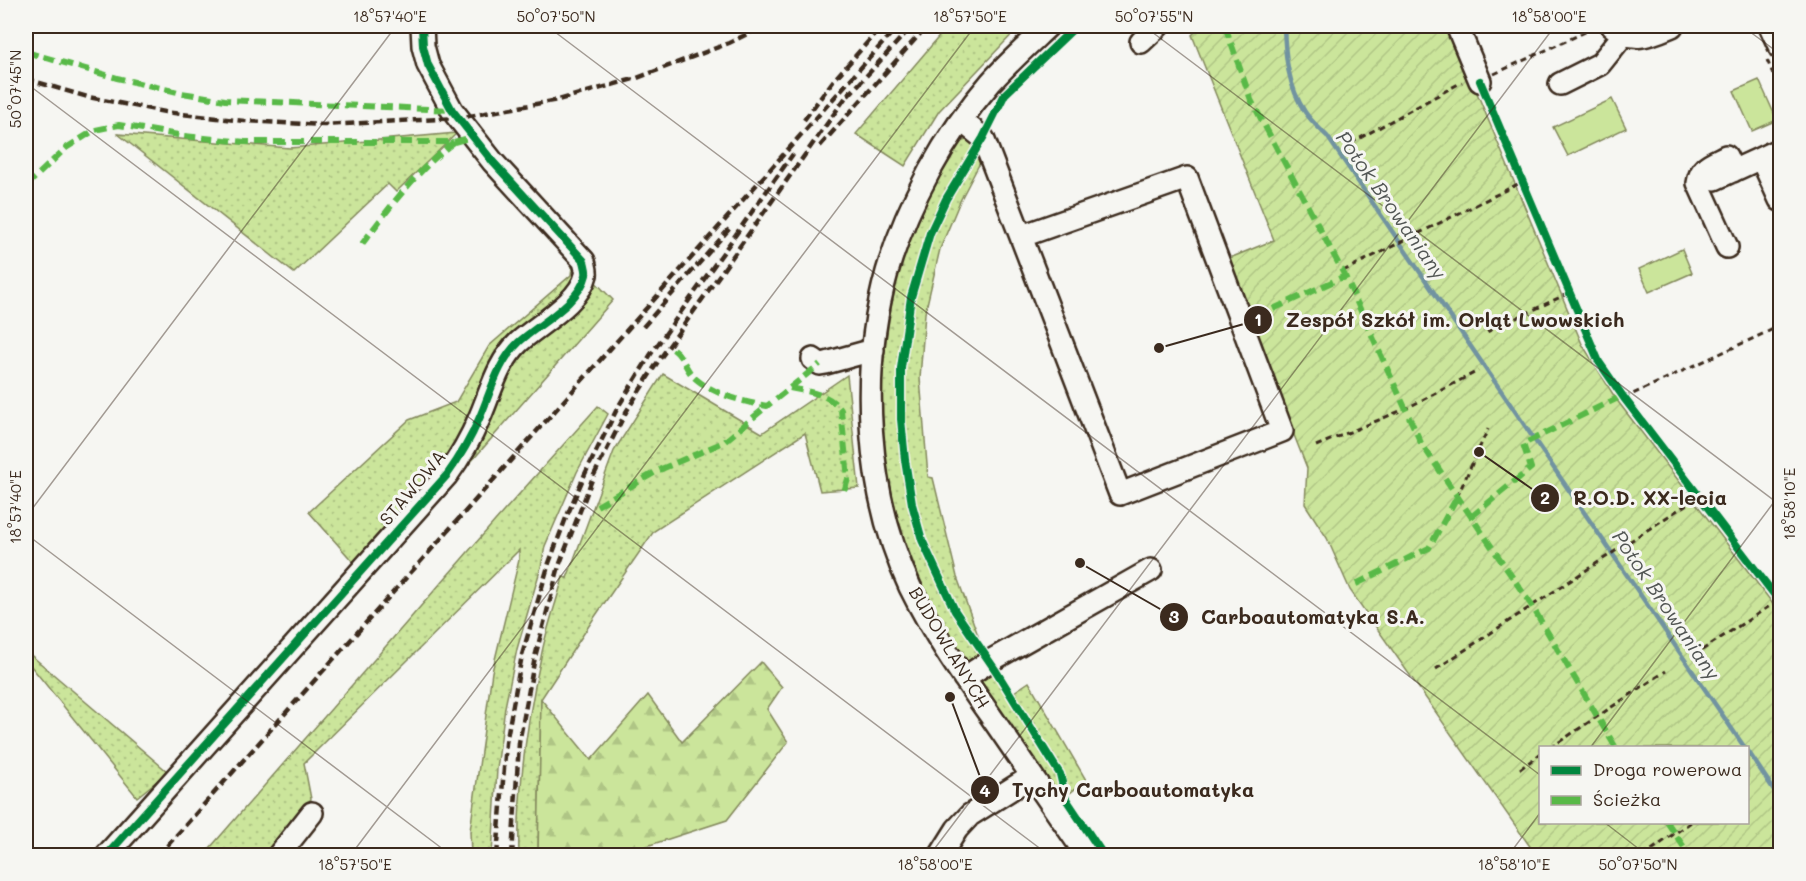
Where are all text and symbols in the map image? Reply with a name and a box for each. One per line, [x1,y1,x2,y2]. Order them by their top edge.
text: 18°57'40"E [353,6,427,26]
text: 50°07'50"N [516,6,596,26]
text: 18°57'50"E [933,6,1007,26]
text: 50°07'55"N [1115,6,1193,26]
text: 18°58'00"E [1511,6,1587,26]
text: 50°07'45"N [5,50,25,128]
water label: Potok Browaniany [1331,125,1453,284]
callout: Zespół Szkół im. Orląt Lwowskich [1243,301,1636,339]
text: Zespół Szkół im. Orląt Lwowskich [1286,306,1624,332]
text: 1 [1254,307,1262,331]
street label: STAWOWA [374,445,451,530]
text: 18°58'10"E [1779,467,1799,540]
text: 18°57'40"E [5,470,25,544]
callout: R.O.D. XX-lecia [1530,479,1739,517]
text: R.O.D. XX-lecia [1573,484,1727,510]
text: 2 [1540,485,1550,509]
water label: Potok Browaniany [1607,525,1727,685]
street label: BUDOWLANYCH [904,582,996,713]
callout: Carboautomatyka S.A. [1159,598,1437,636]
text: Carboautomatyka S.A. [1201,603,1425,629]
text: 3 [1169,604,1180,628]
legend [1539,746,1749,824]
text: Droga rowerowa [1593,757,1742,781]
callout: Tychy Carboautomatyka [970,771,1266,809]
text: Tychy Carboautomatyka [1012,776,1254,802]
text: 4 [979,778,991,802]
text: Ścieżka [1593,787,1661,811]
text: 18°57'50"E [318,854,392,874]
text: 18°58'00"E [897,854,973,874]
text: 18°58'10"E [1478,854,1551,874]
text: 50°07'50"N [1598,854,1678,874]

